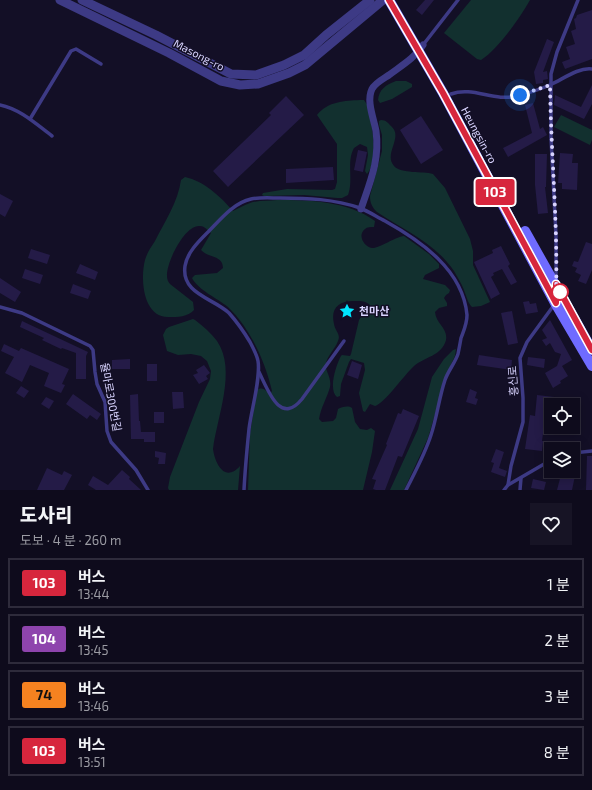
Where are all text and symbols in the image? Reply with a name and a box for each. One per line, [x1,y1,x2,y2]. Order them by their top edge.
street label: Masong-ro [172,36,227,73]
your location [510,85,530,105]
street label: Heungsin-ro [459,104,500,165]
line badge: 103 [472,179,518,205]
text: 103 [484,183,506,200]
unlabelled marker [551,283,569,301]
place icon: 천마산 [338,302,356,320]
place label: 천마산 [359,304,389,317]
street label: 율마로300번길 [98,361,125,432]
street label: 흥신로 [505,365,520,397]
map controls [544,398,580,478]
button: locate [544,398,580,434]
button: layers [544,442,580,478]
text: 도사리 [20,503,72,526]
button: heart [530,503,572,545]
text: 도보 · 4 분 · 260 m [20,532,121,548]
text: 버스 [78,567,106,585]
text: 103 [33,574,55,591]
text: 1 분 [547,575,570,593]
text: 13:44 [78,586,109,602]
text: 버스 [78,623,106,641]
text: 104 [32,630,56,647]
text: 2 분 [544,631,570,649]
text: 13:45 [78,642,108,658]
text: 버스 [78,679,106,697]
text: 74 [36,686,52,703]
text: 3 분 [545,687,570,705]
text: 13:46 [78,698,109,714]
text: 버스 [78,735,106,753]
text: 103 [33,742,55,759]
text: 8 분 [544,743,570,761]
text: 13:51 [78,754,106,770]

